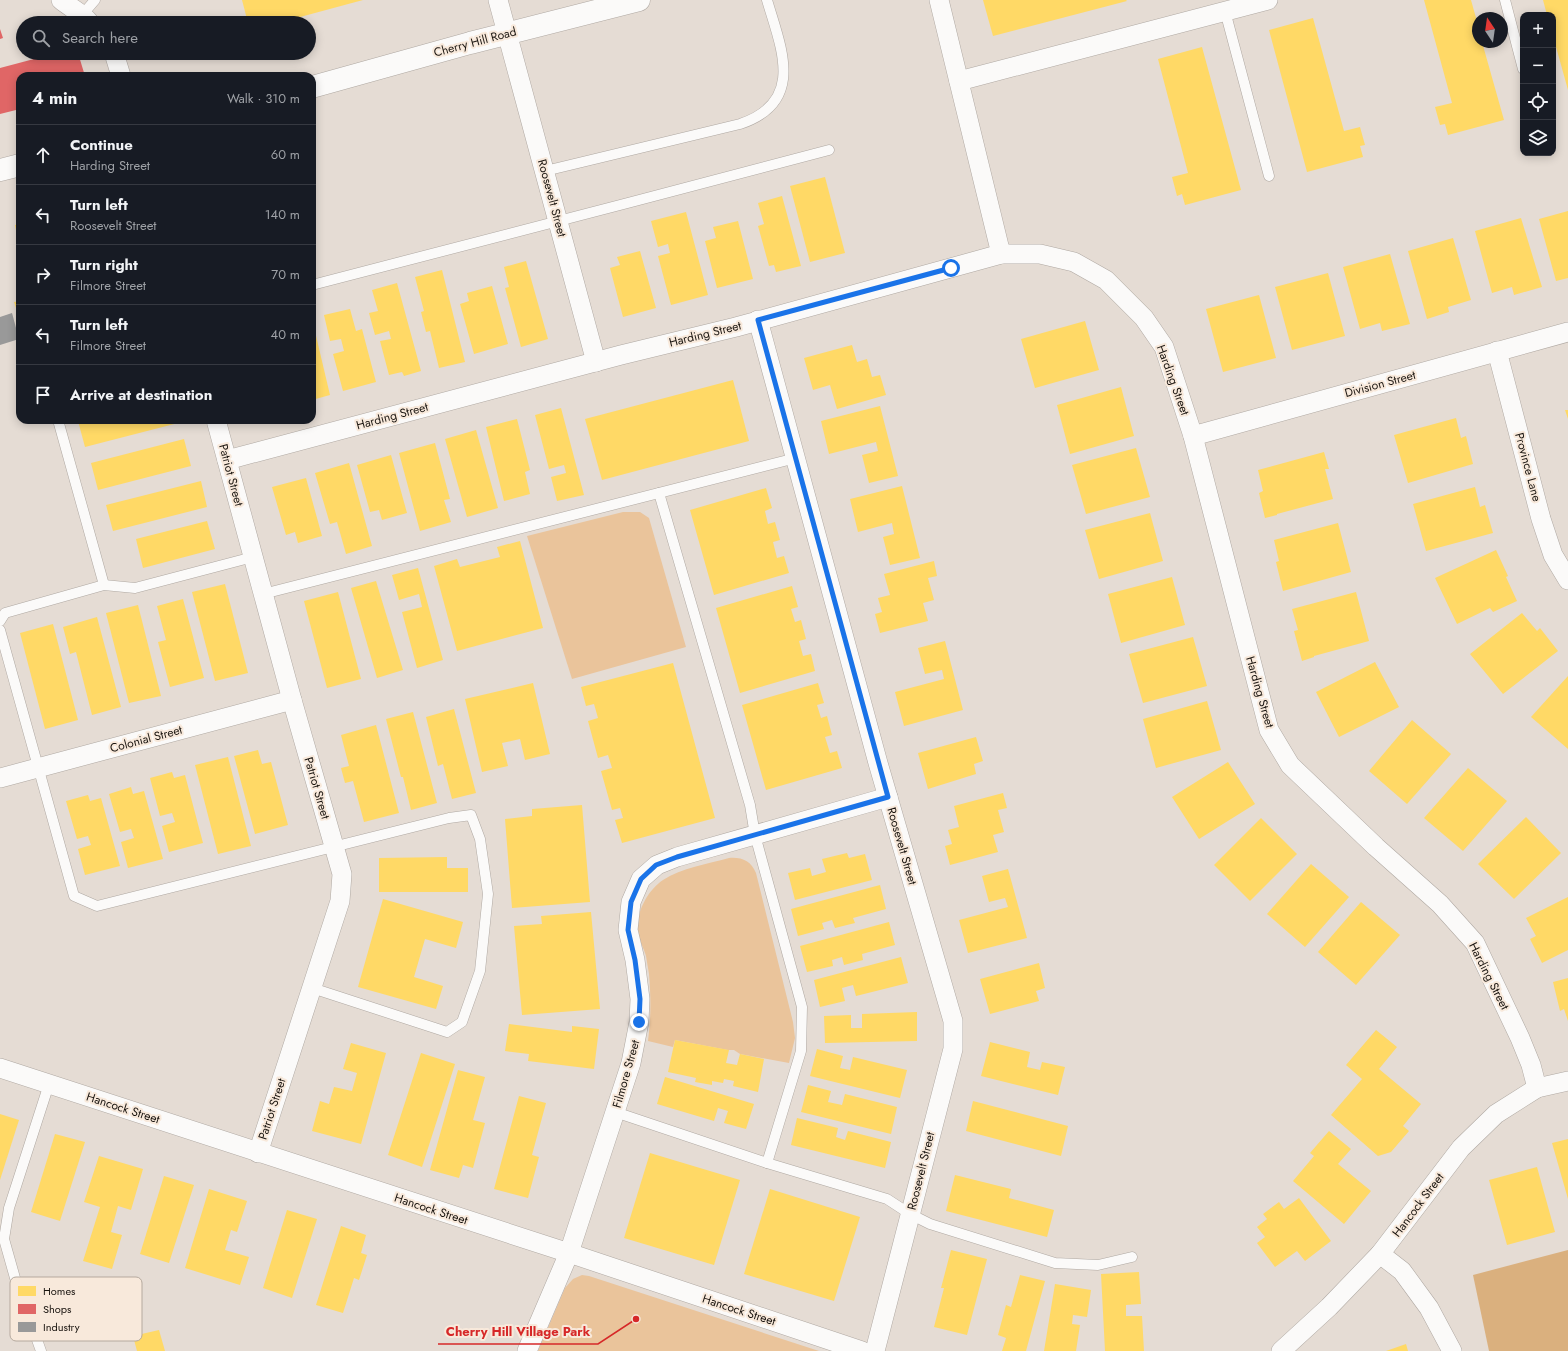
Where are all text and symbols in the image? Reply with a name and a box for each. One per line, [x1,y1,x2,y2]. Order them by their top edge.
north arrow [1472,12,1508,48]
map controls [1520,12,1556,156]
button: + [1520,12,1556,48]
search box [16,16,316,60]
street label: Cherry Hill Road [432,22,518,62]
icon: search [30,27,52,49]
text: Search here [62,27,138,49]
button: − [1520,48,1556,84]
button: locate [1520,84,1556,120]
text: 4 min [32,86,77,110]
text: Walk · 310 m [227,89,300,108]
button: layers [1520,120,1556,156]
text: Continue [70,134,133,156]
icon: ahead [32,144,54,166]
text: 60 m [271,145,300,164]
text: Harding Street [70,156,150,175]
street label: Roosevelt Street [533,157,571,239]
text: Turn left [70,194,128,216]
icon: left [32,204,54,226]
text: 140 m [265,205,300,224]
text: Roosevelt Street [70,216,156,235]
text: Turn right [70,254,138,276]
route start [942,259,960,277]
icon: right [32,264,54,286]
text: 70 m [271,265,300,284]
text: Filmore Street [70,276,146,295]
text: Turn left [70,314,128,336]
street label: Harding Street [667,316,743,352]
icon: left [32,324,54,346]
text: 40 m [271,325,300,344]
text: Filmore Street [70,336,146,355]
street label: Harding Street [1152,342,1194,418]
street label: Division Street [1343,366,1418,402]
icon: arrive [32,384,54,406]
text: Arrive at destination [70,384,212,406]
street label: Harding Street [354,398,430,434]
street label: Province Lane [1510,431,1546,503]
street label: Patriot Street [214,442,248,508]
street label: Harding Street [1241,654,1279,730]
street label: Colonial Street [108,721,184,757]
street label: Patriot Street [300,755,334,821]
street label: Roosevelt Street [882,805,922,887]
street label: Harding Street [1464,939,1514,1013]
route end [630,1013,648,1031]
street label: Filmore Street [608,1038,644,1110]
street label: Patriot Street [254,1076,290,1142]
street label: Hancock Street [84,1088,162,1128]
street label: Roosevelt Street [903,1130,939,1212]
street label: Hancock Street [1388,1169,1448,1241]
street label: Hancock Street [392,1189,470,1229]
legend [10,1277,142,1341]
text: Homes [43,1283,76,1299]
street label: Hancock Street [700,1290,778,1330]
text: Shops [43,1301,72,1317]
text: Industry [43,1319,80,1335]
callout: Cherry Hill Village Park [438,1319,598,1344]
text: Cherry Hill Village Park [446,1322,591,1341]

